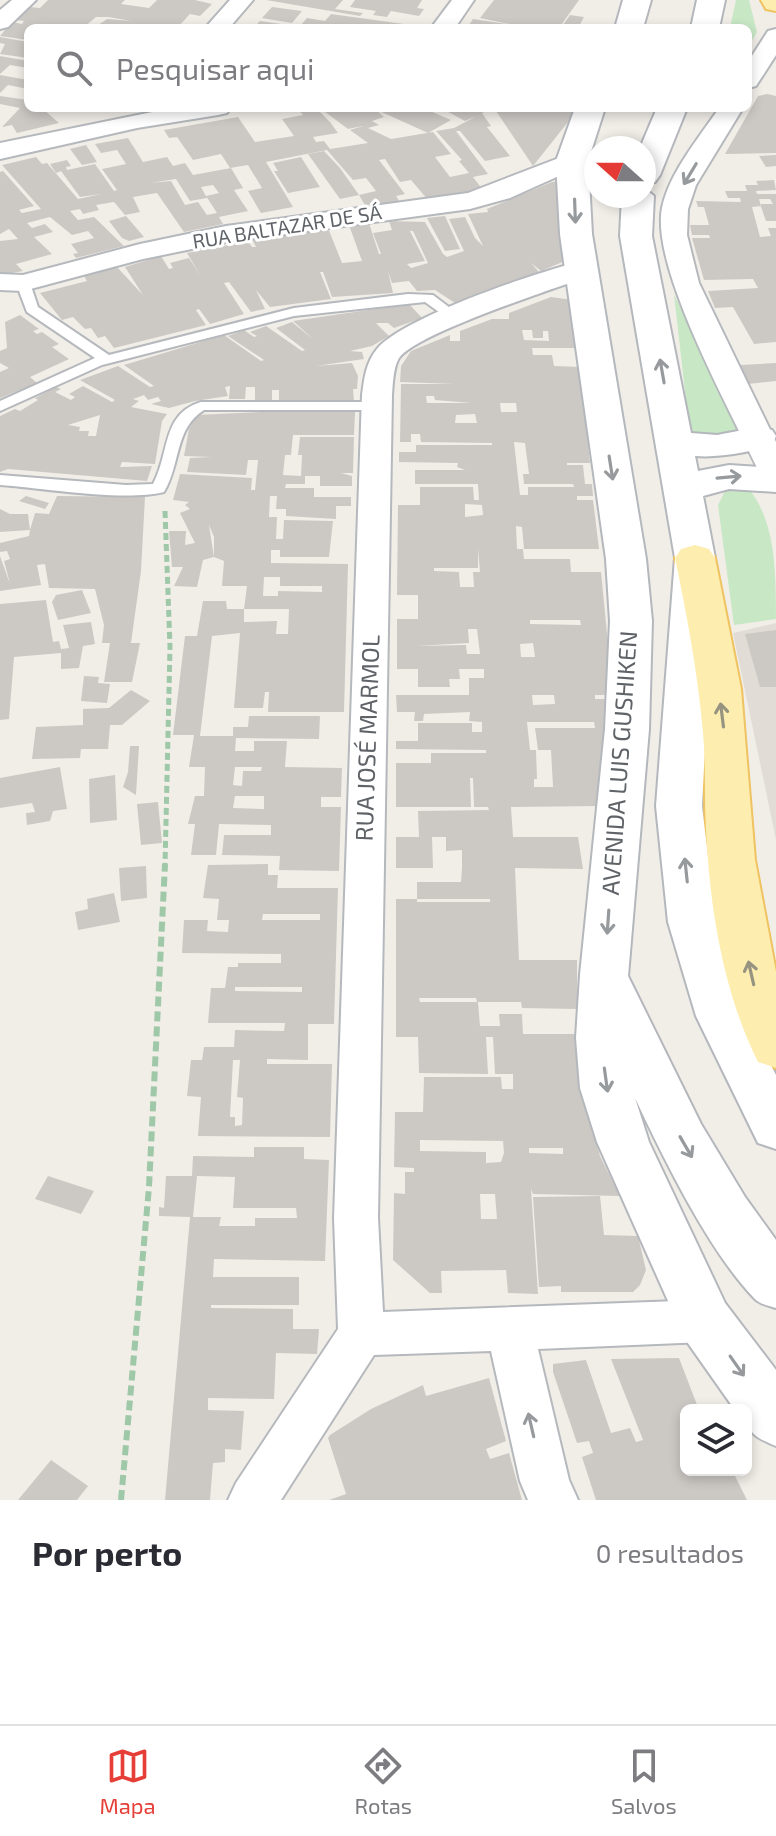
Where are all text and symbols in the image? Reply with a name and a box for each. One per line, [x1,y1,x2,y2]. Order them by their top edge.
search box [24,24,752,112]
icon: search [52,46,96,90]
text: Pesquisar aqui [116,50,314,86]
north arrow [584,136,656,208]
one-way arrow [682,162,698,185]
one-way arrow [567,197,583,224]
street label: RUA BALTAZAR DE SÁ [191,199,384,253]
one-way arrow [654,359,669,384]
one-way arrow [604,455,619,480]
one-way arrow [715,469,742,484]
street label: AVENIDA LUIS GUSHIKEN [595,630,642,896]
street label: RUA JOSÉ MARMOL [348,634,385,842]
one-way arrow [715,702,730,729]
one-way arrow [678,858,693,884]
one-way arrow [600,908,615,934]
one-way arrow [743,961,758,986]
one-way arrow [599,1067,614,1093]
one-way arrow [678,1134,694,1158]
one-way arrow [729,1354,745,1376]
map controls [680,1404,752,1476]
button: layers [680,1404,752,1476]
one-way arrow [523,1413,538,1439]
text: Por perto [32,1532,182,1573]
text: 0 resultados [596,1537,744,1568]
tab: Mapa [99,1744,156,1818]
tab: Rotas [354,1744,412,1818]
tab: Salvos [611,1744,677,1818]

